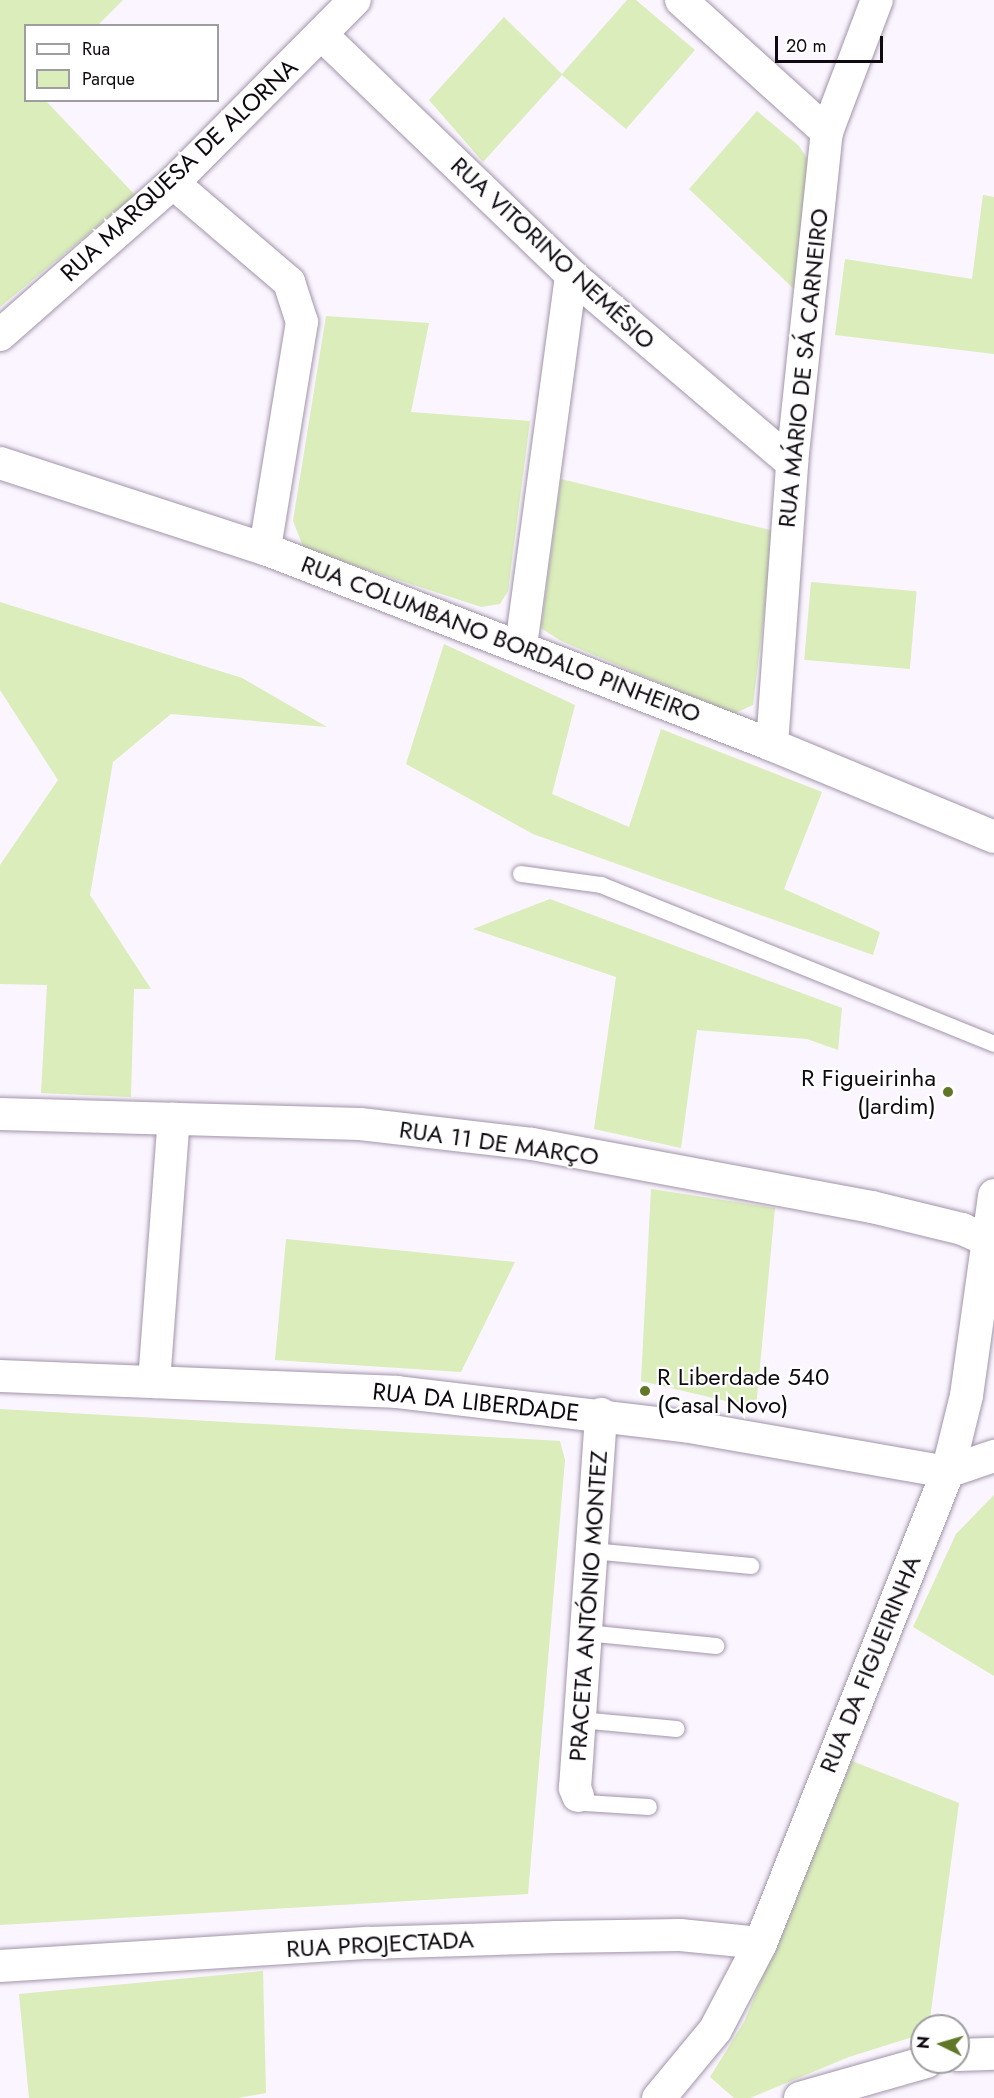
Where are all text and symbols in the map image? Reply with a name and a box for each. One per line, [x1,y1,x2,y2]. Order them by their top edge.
legend [24,24,219,102]
scale bar [778,24,886,62]
text: 20 m [786,33,826,59]
text: Rua [82,36,110,62]
street label: RUA MARQUESA DE ALORNA [55,53,303,287]
text: Parque [82,66,135,92]
street label: RUA VITORINO NEMÉSIO [445,151,661,355]
street label: RUA MÁRIO DE SÁ CARNEIRO [772,207,834,529]
street label: RUA COLUMBANO BORDALO PINHEIRO [297,549,705,729]
place label: R Figueirinha (Jardim) [801,1064,936,1120]
marker: R Figueirinha (Jardim) [941,1085,955,1099]
street label: RUA 11 DE MARÇO [397,1115,601,1171]
place label: R Liberdade 540 (Casal Novo) [657,1363,829,1419]
street label: RUA DA LIBERDADE [371,1377,581,1427]
marker: R Liberdade 540 (Casal Novo) [638,1384,652,1398]
street label: PRACETA ANTÓNIO MONTEZ [563,1450,613,1762]
street label: RUA DA FIGUEIRINHA [813,1551,927,1777]
street label: RUA PROJECTADA [285,1925,475,1963]
north arrow [910,2014,970,2074]
text: N [912,2035,936,2050]

